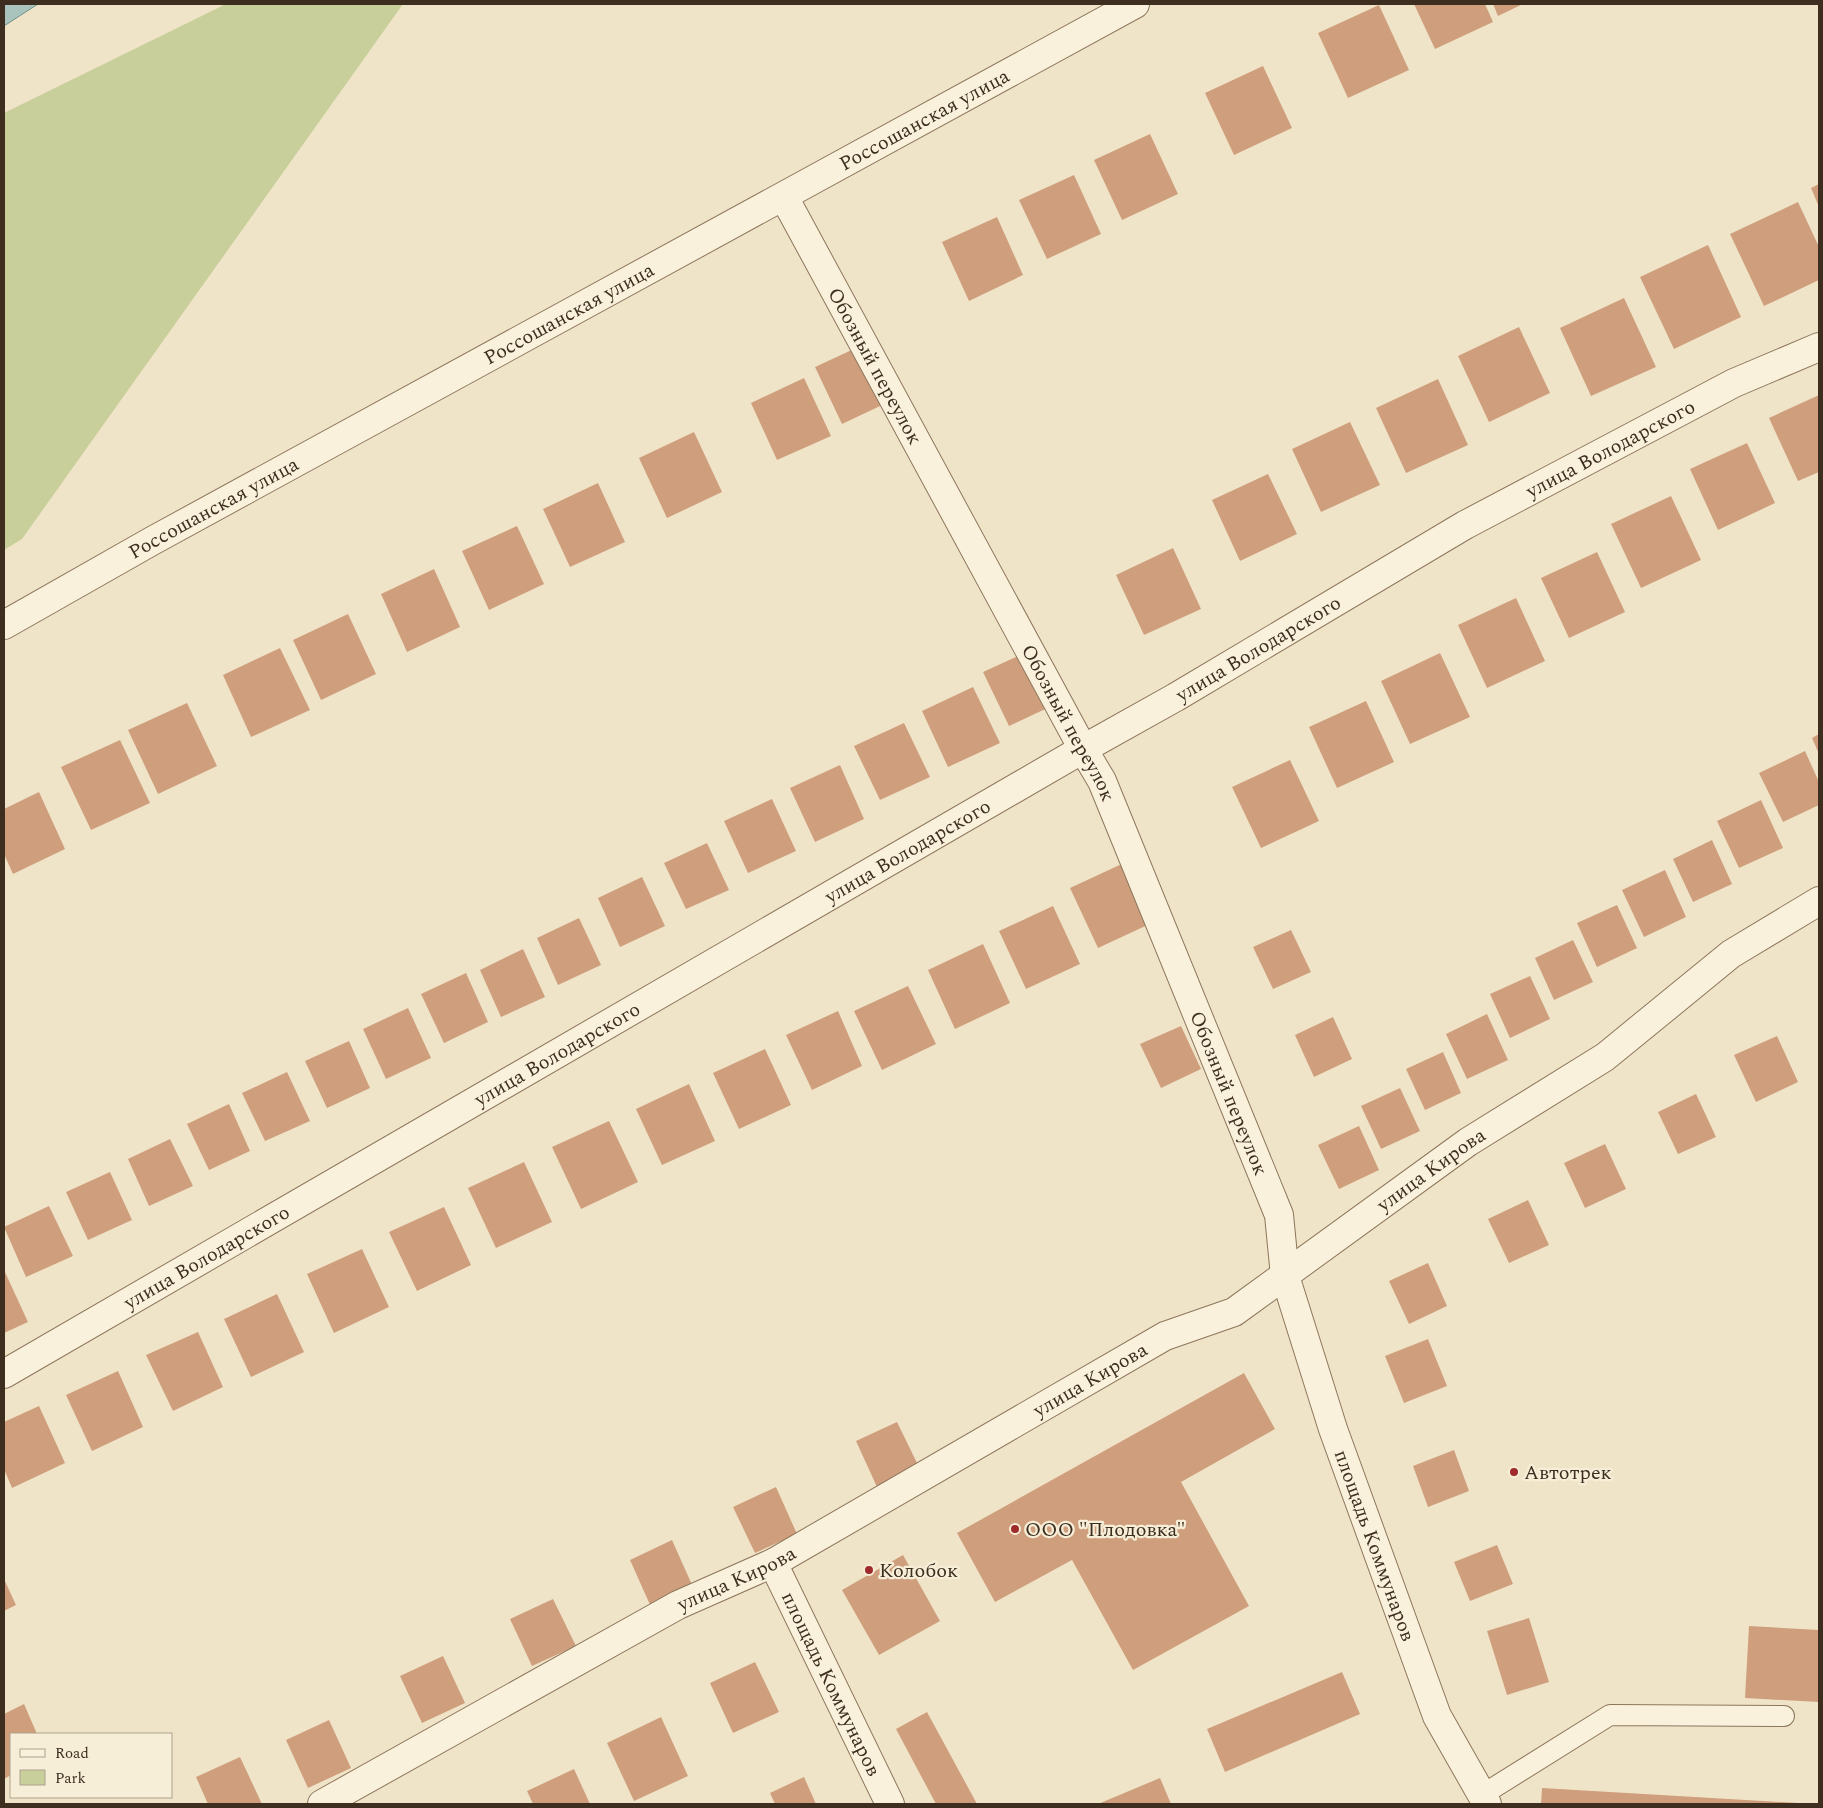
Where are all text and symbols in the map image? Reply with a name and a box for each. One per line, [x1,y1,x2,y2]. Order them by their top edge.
street label: Россошанская улица [834,61,1015,179]
street label: Россошанская улица [479,255,660,373]
street label: Обозный переулок [820,282,929,450]
street label: улица Володарского [1520,392,1701,507]
street label: Россошанская улица [123,450,305,567]
street label: улица Володарского [1169,588,1347,710]
street label: Обозный переулок [1013,639,1123,806]
street label: улица Володарского [818,792,997,912]
street label: улица Володарского [468,995,646,1115]
street label: Обозный переулок [1181,1007,1275,1180]
street label: улица Кирова [1370,1120,1492,1220]
street label: улица Володарского [117,1198,296,1318]
street label: улица Кирова [1027,1335,1154,1426]
street label: площадь Коммунаров [1326,1446,1423,1646]
place label: Автотрек [1524,1458,1612,1488]
marker: Автотрек [1508,1466,1520,1478]
place label: ООО "Плодовка" [1025,1515,1186,1545]
marker: ООО "Плодовка" [1009,1523,1021,1535]
street label: улица Кирова [672,1539,802,1620]
place label: Колобок [879,1556,958,1586]
marker: Колобок [863,1564,875,1576]
street label: площадь Коммунаров [773,1587,888,1781]
legend [10,1733,172,1798]
text: Road [55,1742,89,1765]
text: Park [55,1767,86,1790]

